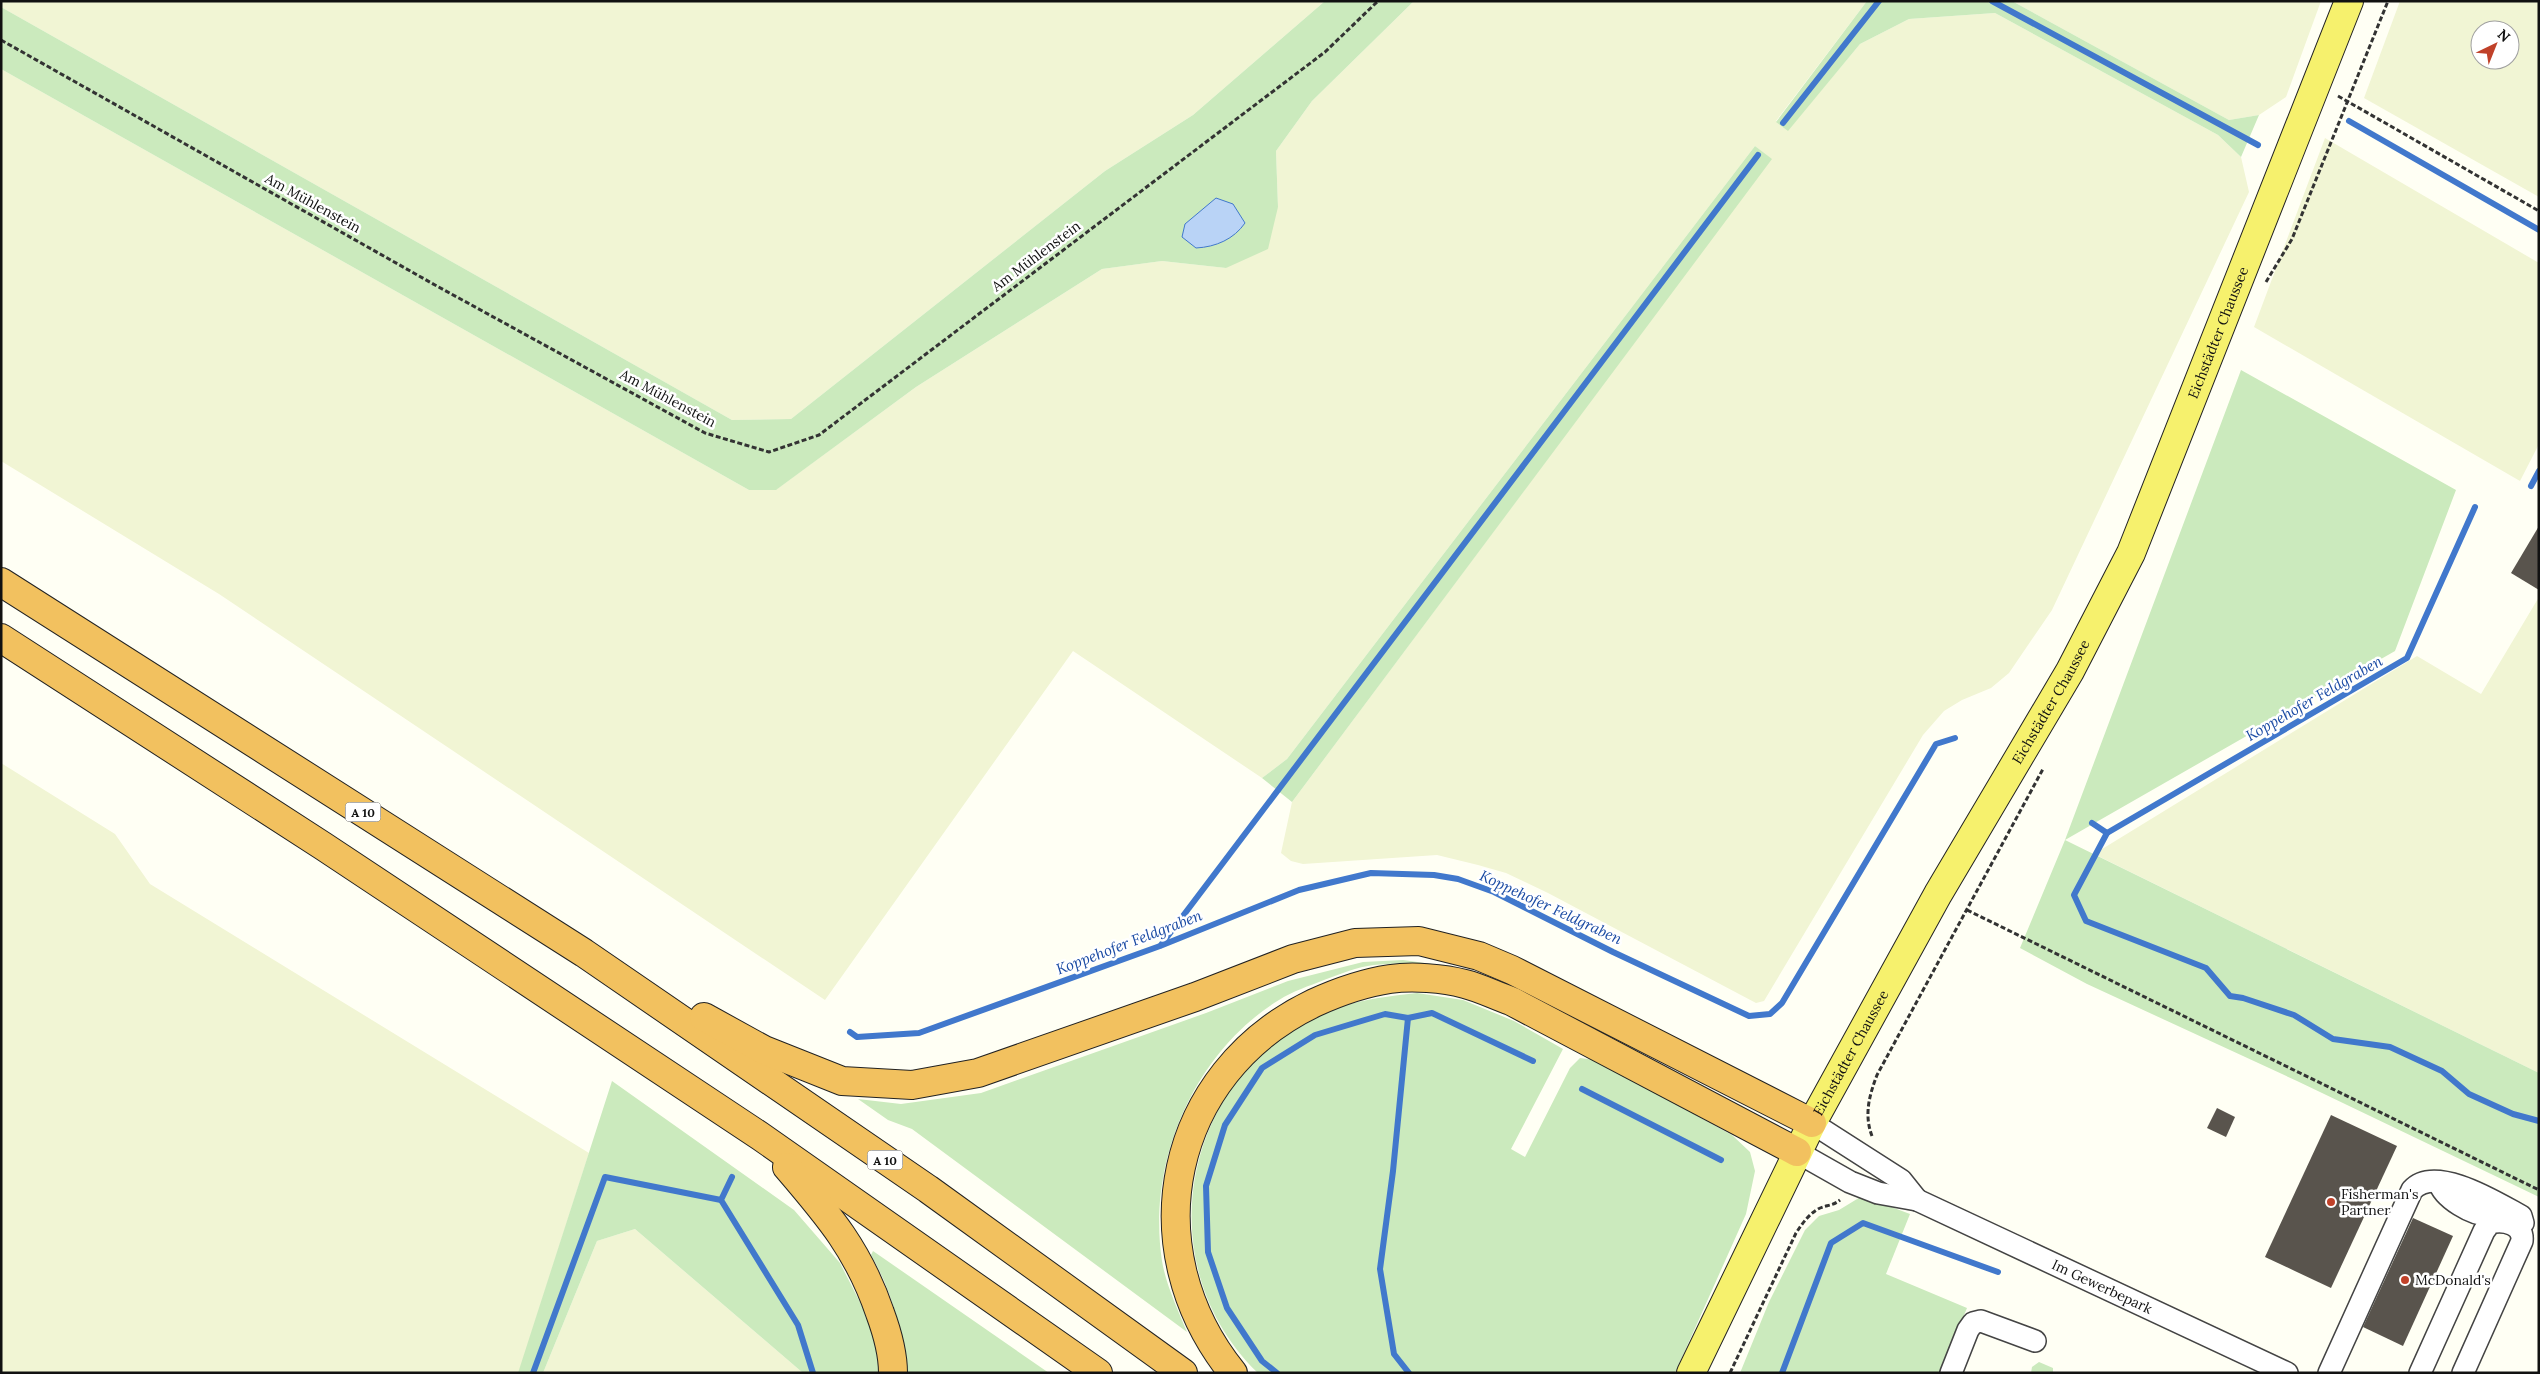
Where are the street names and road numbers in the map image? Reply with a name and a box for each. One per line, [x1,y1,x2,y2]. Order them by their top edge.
street label: Am Mühlenstein [261,169,364,237]
street label: Am Mühlenstein [987,217,1084,296]
street label: Eichstädter Chaussee [2184,264,2252,401]
street label: Am Mühlenstein [616,365,720,431]
street label: Eichstädter Chaussee [2008,636,2094,767]
road number: A 10 [346,802,380,822]
street label: Eichstädter Chaussee [1809,986,1893,1119]
road number: A 10 [868,1150,902,1170]
street label: Im Gewerbepark [2049,1255,2156,1318]

